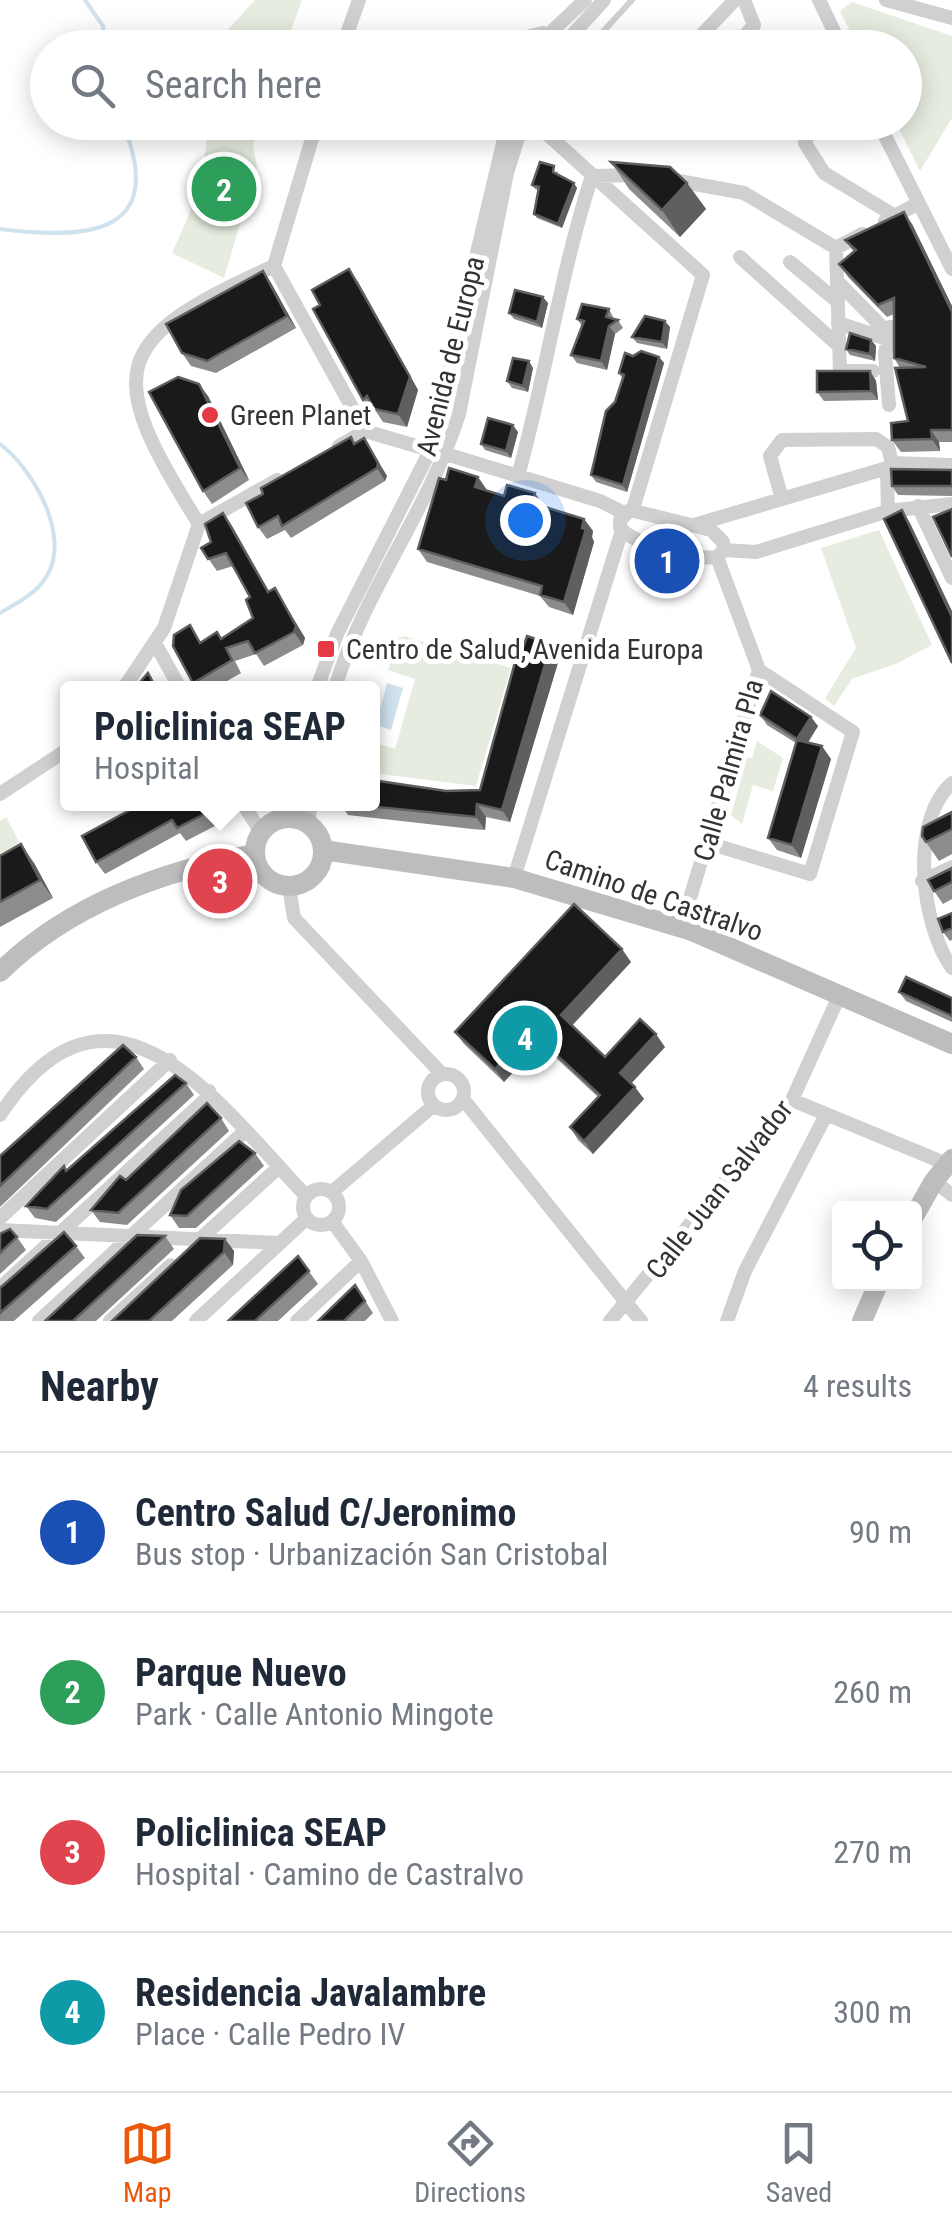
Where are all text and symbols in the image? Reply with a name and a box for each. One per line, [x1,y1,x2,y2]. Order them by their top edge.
search box [30,30,922,140]
icon: search [65,58,120,113]
text: Search here [145,63,322,107]
pin: 2 [192,152,256,226]
street label: Avenida de Europa [410,253,491,459]
place label: Green Planet [230,399,371,432]
marker: Green Planet [199,404,221,426]
your location [500,495,551,546]
pin: 1 [634,524,700,598]
place label: Centro de Salud, Avenida Europa [346,633,704,666]
marker: Centro de Salud, Avenida Europa [315,638,337,660]
street label: Calle Palmira Pla [687,675,770,865]
popup [60,681,380,811]
text: Policlinica SEAP [94,705,346,749]
text: Hospital [94,749,200,787]
street label: Camino de Castralvo [541,843,767,948]
pin: 3 [188,844,252,918]
pin: 4 [492,1000,558,1076]
street label: Calle Juan Salvador [639,1093,800,1285]
map controls [832,1201,922,1291]
button: locate [832,1201,922,1291]
text: Nearby [40,1362,159,1411]
text: 4 results [803,1367,912,1405]
text: Centro Salud C/Jeronimo [135,1491,516,1535]
text: 1 [64,1513,81,1551]
text: 90 m [849,1513,912,1551]
text: Bus stop · Urbanización San Cristobal [135,1535,608,1573]
text: Parque Nuevo [135,1651,347,1695]
text: 2 [64,1673,81,1711]
text: 260 m [833,1673,912,1711]
text: Park · Calle Antonio Mingote [135,1695,494,1733]
text: Policlinica SEAP [135,1811,387,1855]
text: 3 [64,1833,81,1871]
text: 270 m [833,1833,912,1871]
text: Hospital · Camino de Castralvo [135,1855,524,1893]
text: Residencia Javalambre [135,1971,486,2015]
text: 4 [64,1993,81,2031]
text: 300 m [833,1993,912,2031]
text: Place · Calle Pedro IV [135,2015,405,2053]
tab: Map [120,2116,175,2209]
tab: Directions [414,2116,526,2209]
tab: Saved [766,2116,832,2209]

